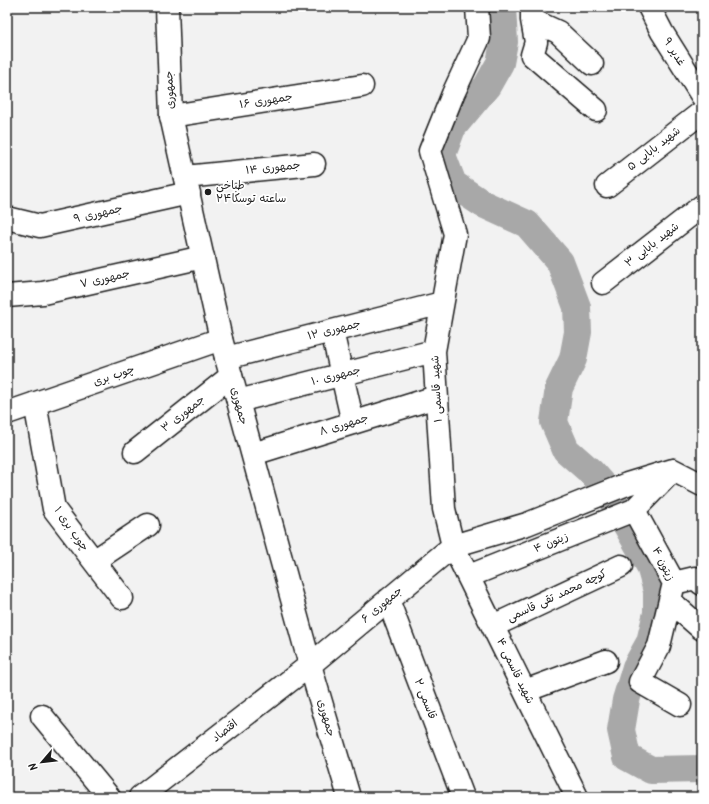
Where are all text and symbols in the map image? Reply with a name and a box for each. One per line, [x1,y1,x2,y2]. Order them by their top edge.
street label: غدیر ۹ [658,34,690,70]
street label: جمهوری [160,71,180,109]
street label: ۱۶ جمهوری [238,88,294,114]
street label: ۵ شهید بابایی [623,122,685,176]
street label: ۱۴ جمهوری [245,156,301,180]
place label: طباخی ۲۴ساعته توسکا [216,177,286,208]
marker: طباخی ۲۴ساعته توسکا [203,187,213,197]
street label: ۹ جمهوری [72,200,124,228]
street label: ۳ شهید بابایی [621,218,683,272]
street label: ۷ جمهوری [78,265,132,293]
street label: ۱۲ جمهوری [306,315,362,345]
street label: ۱ شهید قاسمی [426,355,448,423]
street label: چوب بری [91,361,137,391]
street label: ۱۰ جمهوری [309,361,363,391]
street label: جمهوری [225,385,253,427]
street label: ۳ جمهوری [157,391,209,437]
street label: ۸ جمهوری [317,409,371,441]
street label: ۱ چوب بری [49,503,93,555]
street label: زیتون ۴ [531,528,571,558]
street label: ۴ زیتون [647,544,679,584]
street label: کوچه محمد تقی قاسمی [504,565,610,627]
street label: جمهوری ۶ [357,582,407,628]
street label: ۴ شهید قاسمی [491,635,539,707]
street label: قاسمی ۲ [409,676,441,722]
street label: جمهوری [312,697,340,739]
street label: اقتصاد [208,715,242,747]
north arrow [22,742,62,782]
text: N [24,759,44,774]

